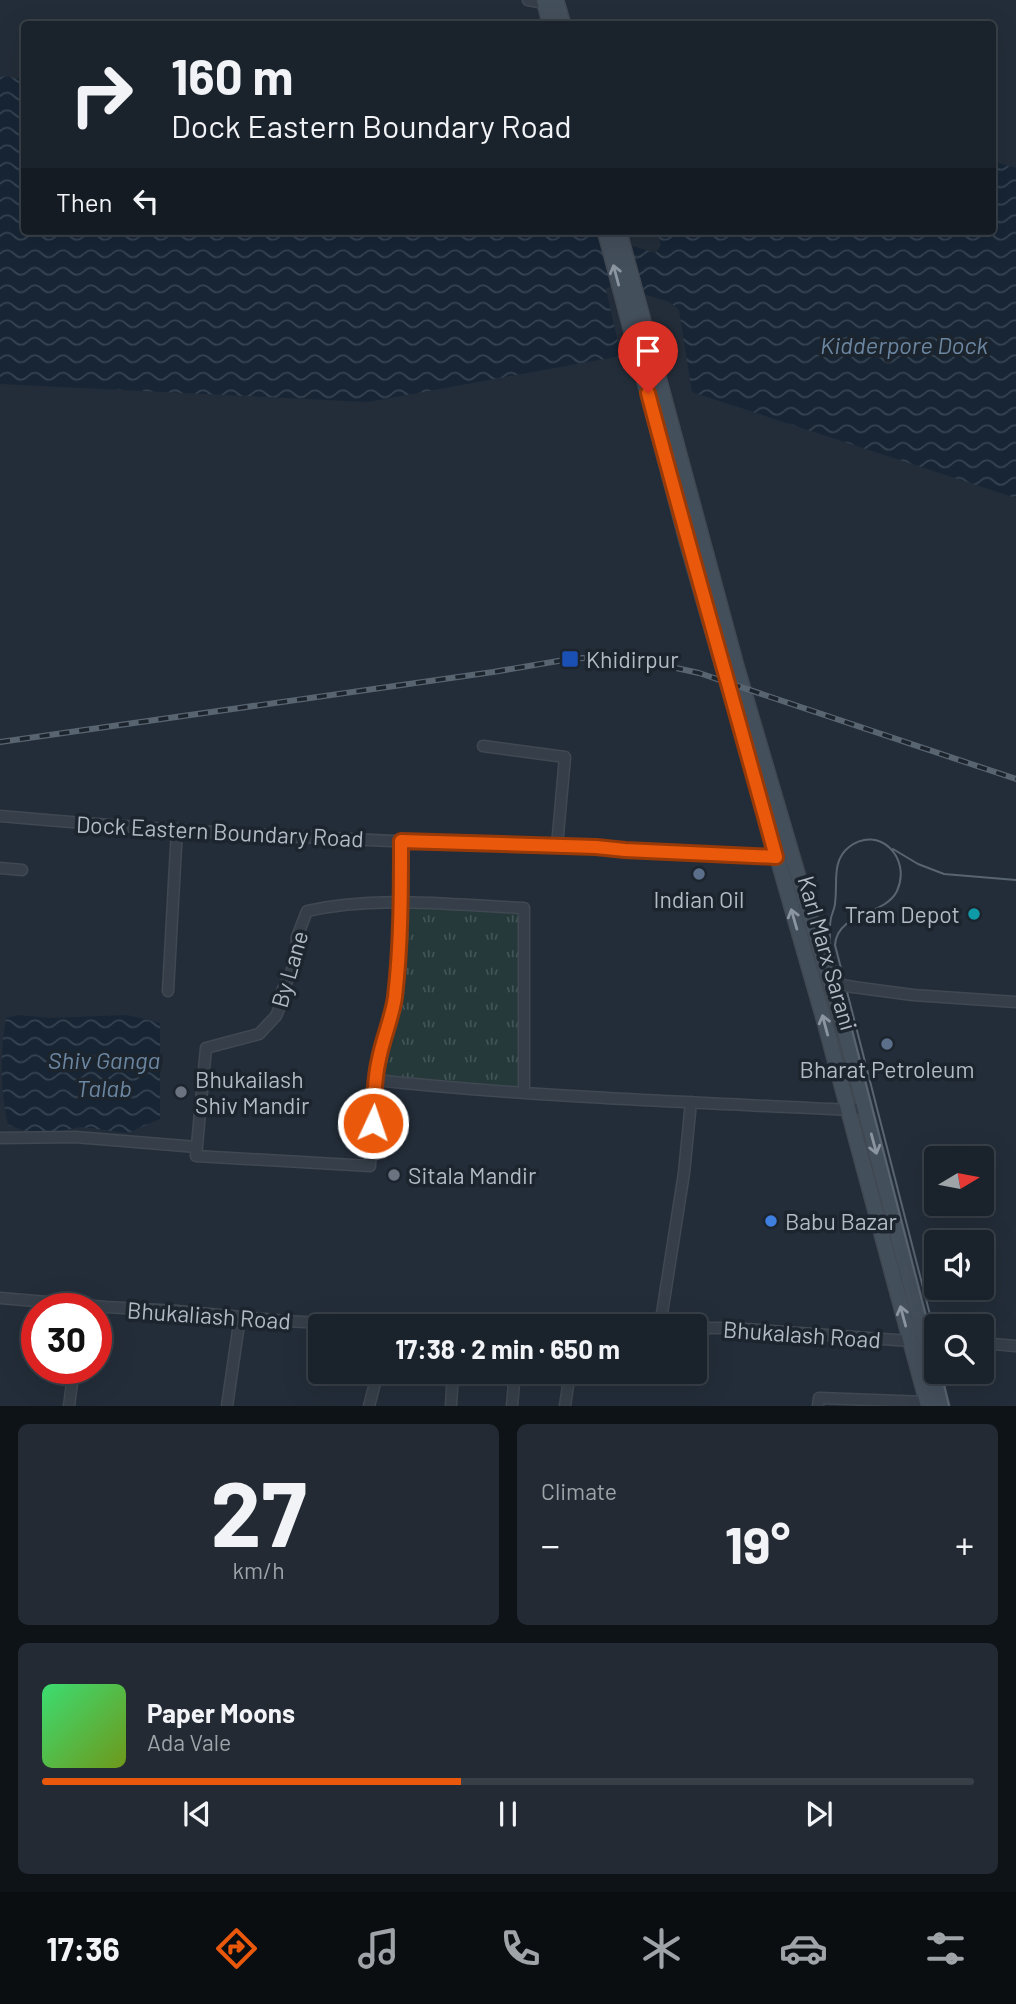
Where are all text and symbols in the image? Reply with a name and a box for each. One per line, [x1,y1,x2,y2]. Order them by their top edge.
text: 160 m [171,46,293,105]
icon: right [56,49,147,140]
text: Dock Eastern Boundary Road [171,106,572,144]
icon: left [127,182,165,220]
text: Then [56,186,113,217]
one-way arrow [609,264,622,286]
pin [618,321,678,393]
water label: Kidderpore Dock [820,330,988,359]
icon: arrive [629,332,667,370]
place label: Khidirpur [586,645,679,673]
marker: Khidirpur [560,649,580,669]
street label: Dock Eastern Boundary Road [75,809,365,853]
marker: Indian Oil [691,866,707,882]
street label: Karl Marx Sarani [793,872,863,1034]
place label: Indian Oil [654,885,744,913]
place label: Tram Depot [845,900,960,928]
marker: Tram Depot [966,906,982,922]
one-way arrow [787,909,800,931]
street label: By Lane [265,927,313,1011]
one-way arrow [818,1015,831,1037]
marker: Bharat Petroleum [879,1036,895,1052]
water label: Shiv Ganga Talab [48,1045,160,1102]
place label: Bharat Petroleum [800,1055,974,1083]
place label: Bhukailash Shiv Mandir [195,1065,310,1119]
marker: Bhukailash Shiv Mandir [173,1084,189,1100]
position arrow [336,1086,410,1160]
one-way arrow [869,1133,882,1155]
north arrow [924,1146,994,1216]
map controls [924,1146,994,1384]
place label: Sitala Mandir [408,1161,537,1189]
marker: Sitala Mandir [386,1167,402,1183]
place label: Babu Bazar [785,1207,898,1235]
marker: Babu Bazar [763,1213,779,1229]
button: sound [924,1230,994,1300]
speed limit sign: 30 [21,1293,112,1384]
street label: Bhukaliash Road [126,1295,292,1335]
one-way arrow [896,1305,909,1328]
button: search [924,1314,994,1384]
street label: Bhukalash Road [722,1315,882,1353]
text: 17:38 · 2 min · 650 m [395,1333,620,1364]
text: 27 [210,1456,307,1565]
text: Climate [541,1477,617,1505]
text: 19° [725,1512,790,1574]
text: − [541,1521,560,1567]
text: + [955,1521,974,1567]
text: km/h [232,1556,285,1584]
text: Paper Moons [147,1697,295,1728]
text: Ada Vale [147,1728,231,1756]
icon: previous [178,1795,216,1833]
icon: pause [489,1795,527,1833]
icon: next [800,1795,838,1833]
icon: directions [212,1924,261,1973]
icon: music [354,1924,403,1973]
icon: phone [496,1924,545,1973]
icon: climate [637,1924,686,1973]
icon: car [779,1924,828,1973]
icon: filters [921,1924,970,1973]
text: 17:36 [46,1929,120,1967]

